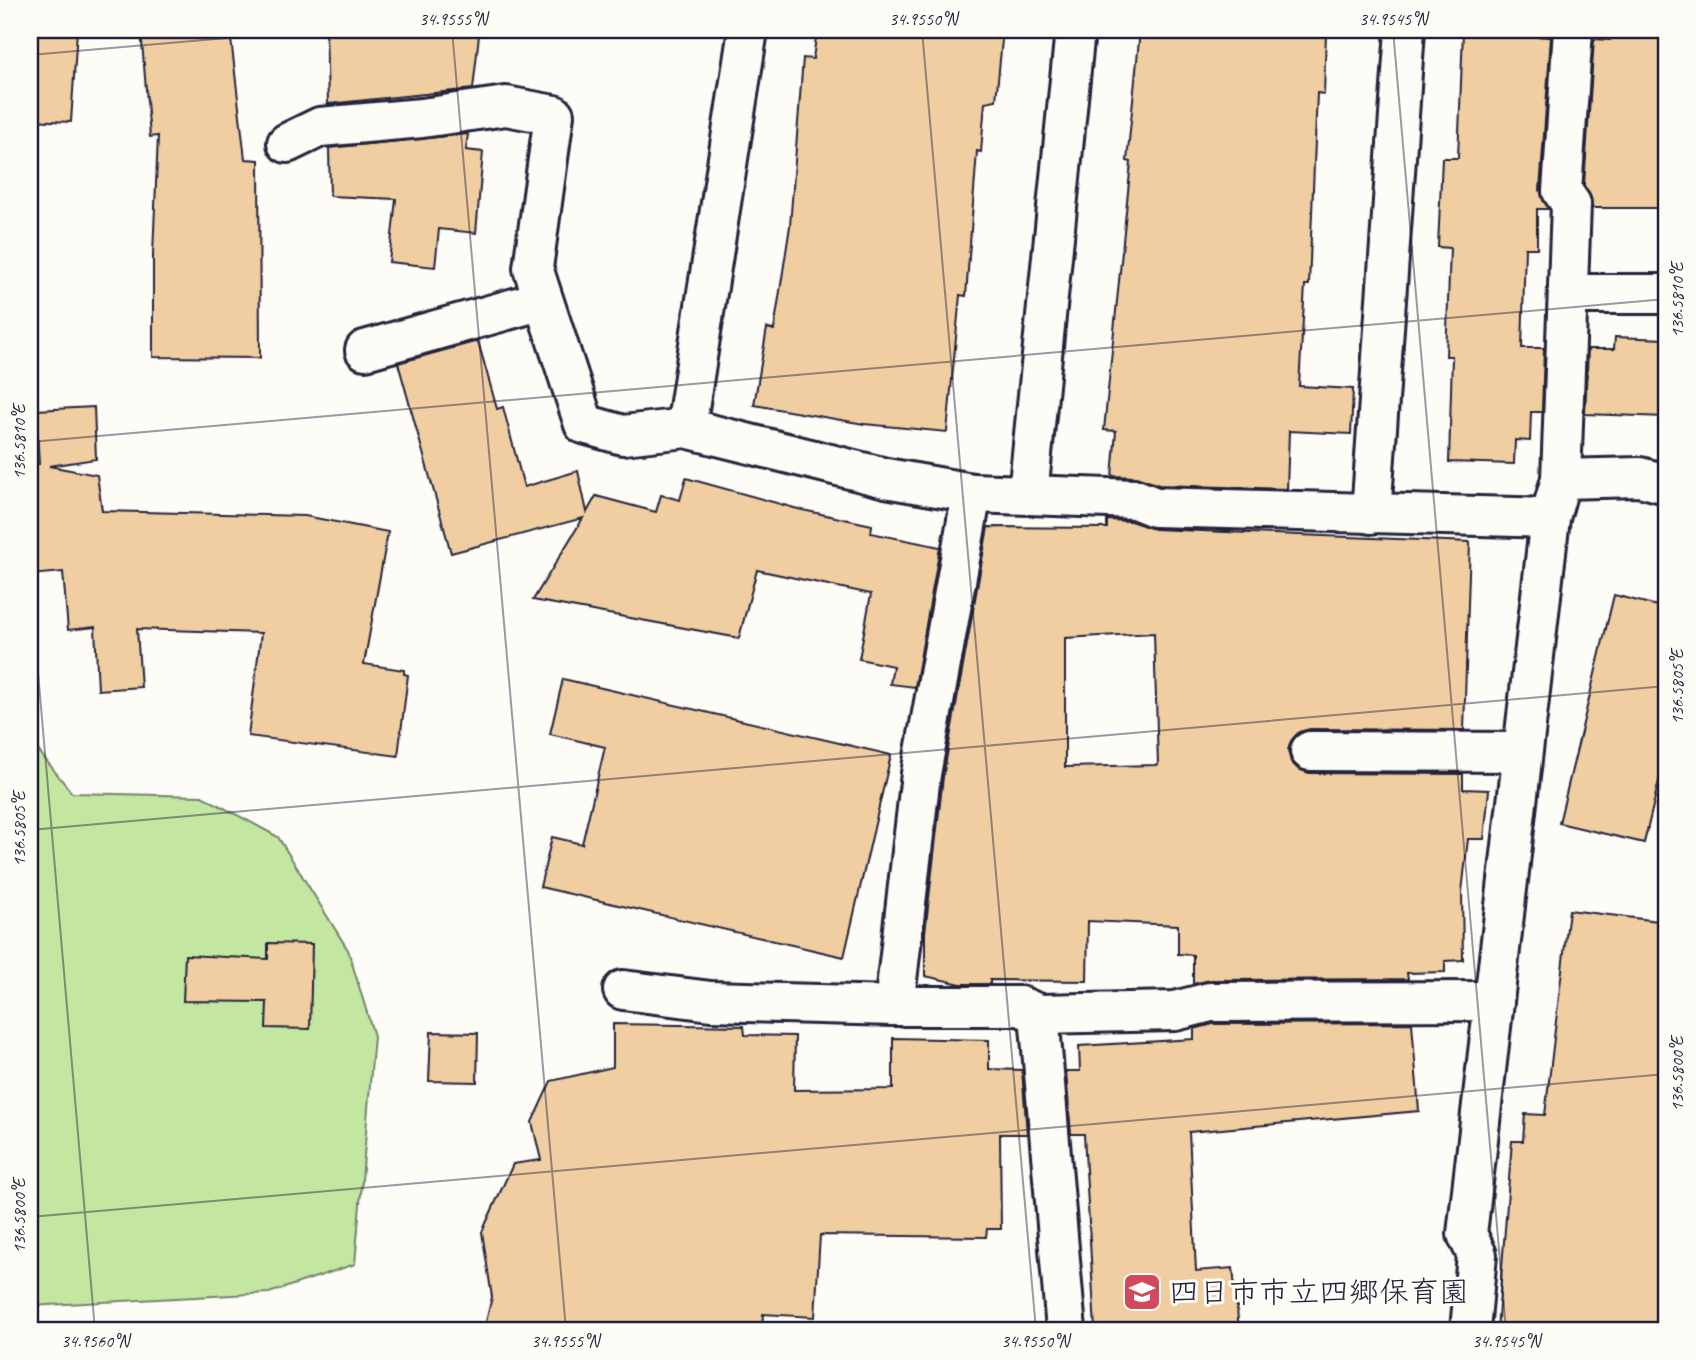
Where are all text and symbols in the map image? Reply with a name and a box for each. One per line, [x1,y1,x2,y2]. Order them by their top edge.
text: 34.9555°N [419,8,490,30]
text: 34.9550°N [889,8,960,30]
text: 34.9545°N [1359,8,1430,30]
text: 136.5810°E [1666,260,1688,337]
text: 136.5810°E [8,402,30,479]
text: 136.5805°E [1666,647,1688,724]
text: 136.5805°E [8,789,30,866]
text: 136.5800°E [1666,1034,1688,1111]
text: 136.5800°E [8,1176,30,1253]
school or university icon: 四日市市立四郷保育園 [1121,1271,1163,1313]
place label: 四日市市立四郷保育園 [1169,1273,1469,1311]
text: 34.9560°N [61,1330,132,1352]
text: 34.9555°N [531,1330,602,1352]
text: 34.9550°N [1001,1330,1072,1352]
text: 34.9545°N [1472,1330,1543,1352]

